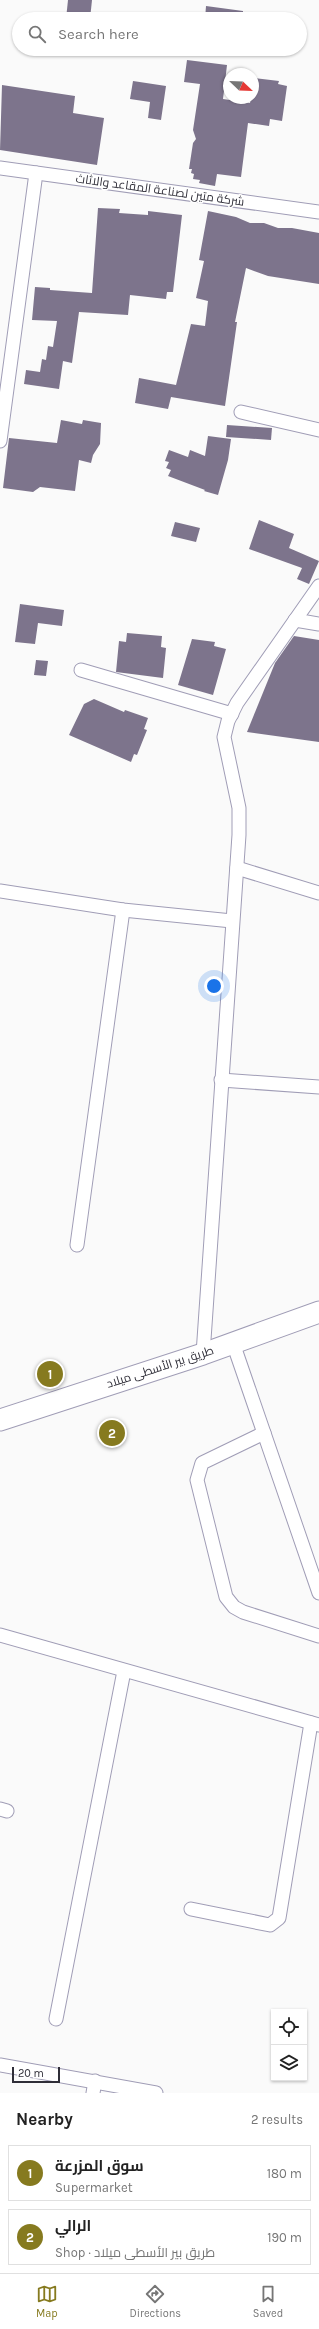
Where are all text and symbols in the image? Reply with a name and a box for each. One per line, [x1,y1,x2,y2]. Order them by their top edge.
search box [12,12,307,56]
icon: search [26,23,48,45]
text: Search here [58,25,139,43]
north arrow [223,68,259,104]
street label: شركة متين لصناعة المقاعد والاثاث [75,171,245,209]
your location [204,976,224,996]
street label: طريق بير الأسطى ميلاد [105,1343,215,1391]
pin: 1 [37,1359,63,1389]
pin: 2 [99,1418,125,1448]
map controls [271,2009,307,2081]
button: locate [271,2009,307,2045]
button: layers [271,2045,307,2081]
scale bar [12,2065,60,2084]
text: 20 m [18,2067,44,2080]
text: Nearby [16,2109,73,2129]
text: 2 results [251,2112,303,2127]
text: سوق المزرعة [55,2157,144,2175]
text: 1 [28,2166,32,2181]
text: 180 m [267,2166,302,2181]
text: Supermarket [55,2180,133,2195]
text: الرالي [55,2217,91,2235]
text: 2 [26,2230,34,2245]
text: 190 m [267,2230,302,2245]
text: Shop · طريق بير الأسطى ميلاد [55,2245,215,2260]
tab: Map [36,2283,58,2320]
tab: Directions [129,2283,181,2320]
tab: Saved [253,2283,283,2320]

